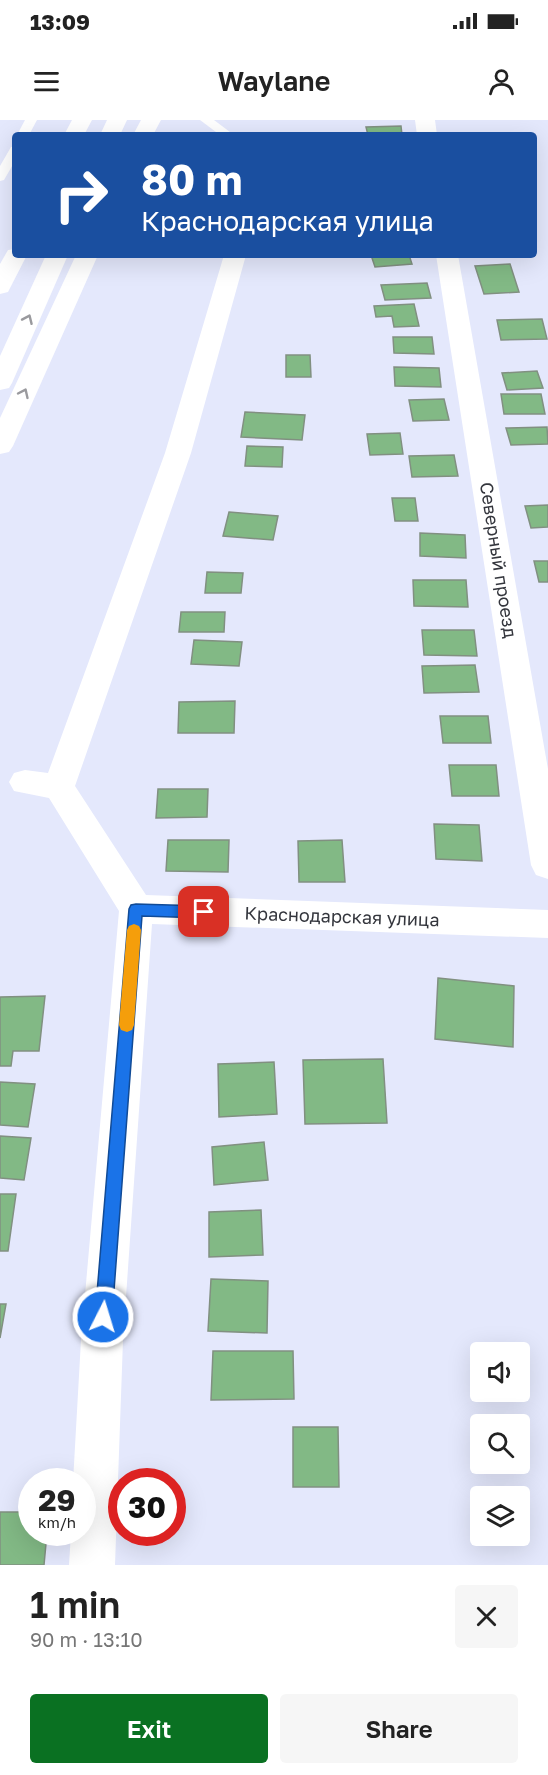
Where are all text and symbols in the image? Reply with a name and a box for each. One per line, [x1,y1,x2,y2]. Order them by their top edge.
text: 13:09 [30,8,90,35]
icon: menu [30,65,63,98]
text: Waylane [218,65,330,97]
icon: person [485,65,518,98]
text: 80 m [141,154,242,204]
icon: right [42,156,120,234]
text: Краснодарская улица [141,205,434,237]
one-way arrow [21,315,33,326]
one-way arrow [17,388,29,399]
street label: Северный проезд [476,480,522,639]
pin [178,886,229,937]
icon: arrive [187,895,220,928]
street label: Краснодарская улица [244,902,440,930]
position arrow [71,1285,135,1349]
map controls [470,1342,530,1546]
button: sound [470,1342,530,1402]
button: search [470,1414,530,1474]
speed limit sign: 30 [108,1468,186,1546]
text: 29 [38,1482,76,1518]
button: layers [470,1486,530,1546]
text: km/h [38,1513,76,1531]
text: 1 min [30,1583,120,1626]
button: close [455,1585,518,1648]
text: 90 m · 13:10 [30,1627,143,1651]
button: Exit [30,1694,268,1763]
button: Share [280,1694,518,1763]

